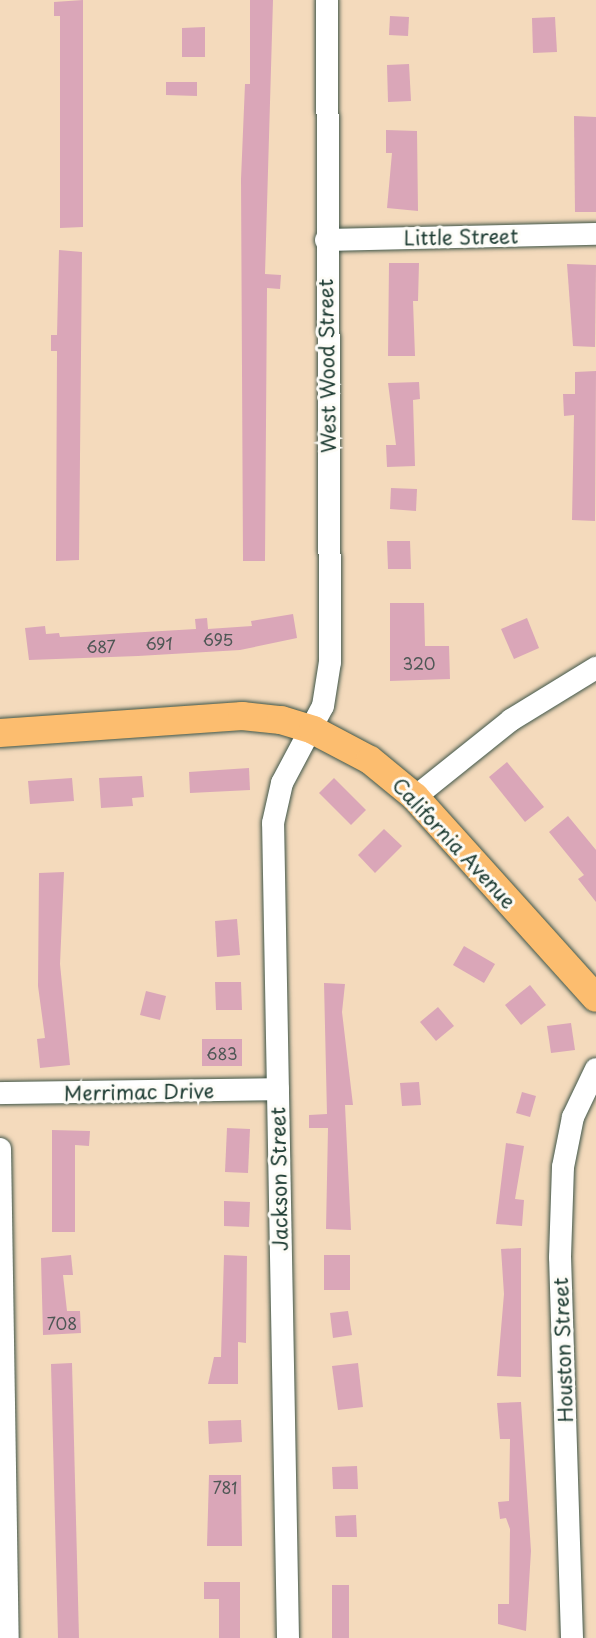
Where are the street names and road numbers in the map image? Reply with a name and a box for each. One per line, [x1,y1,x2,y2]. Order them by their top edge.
street label: Little Street [403,224,519,250]
street label: West Wood Street [313,279,341,453]
street label: California Avenue [387,772,521,914]
street label: Merrimac Drive [64,1079,214,1105]
street label: Jackson Street [266,1107,292,1251]
street label: Houston Street [548,1277,578,1423]

